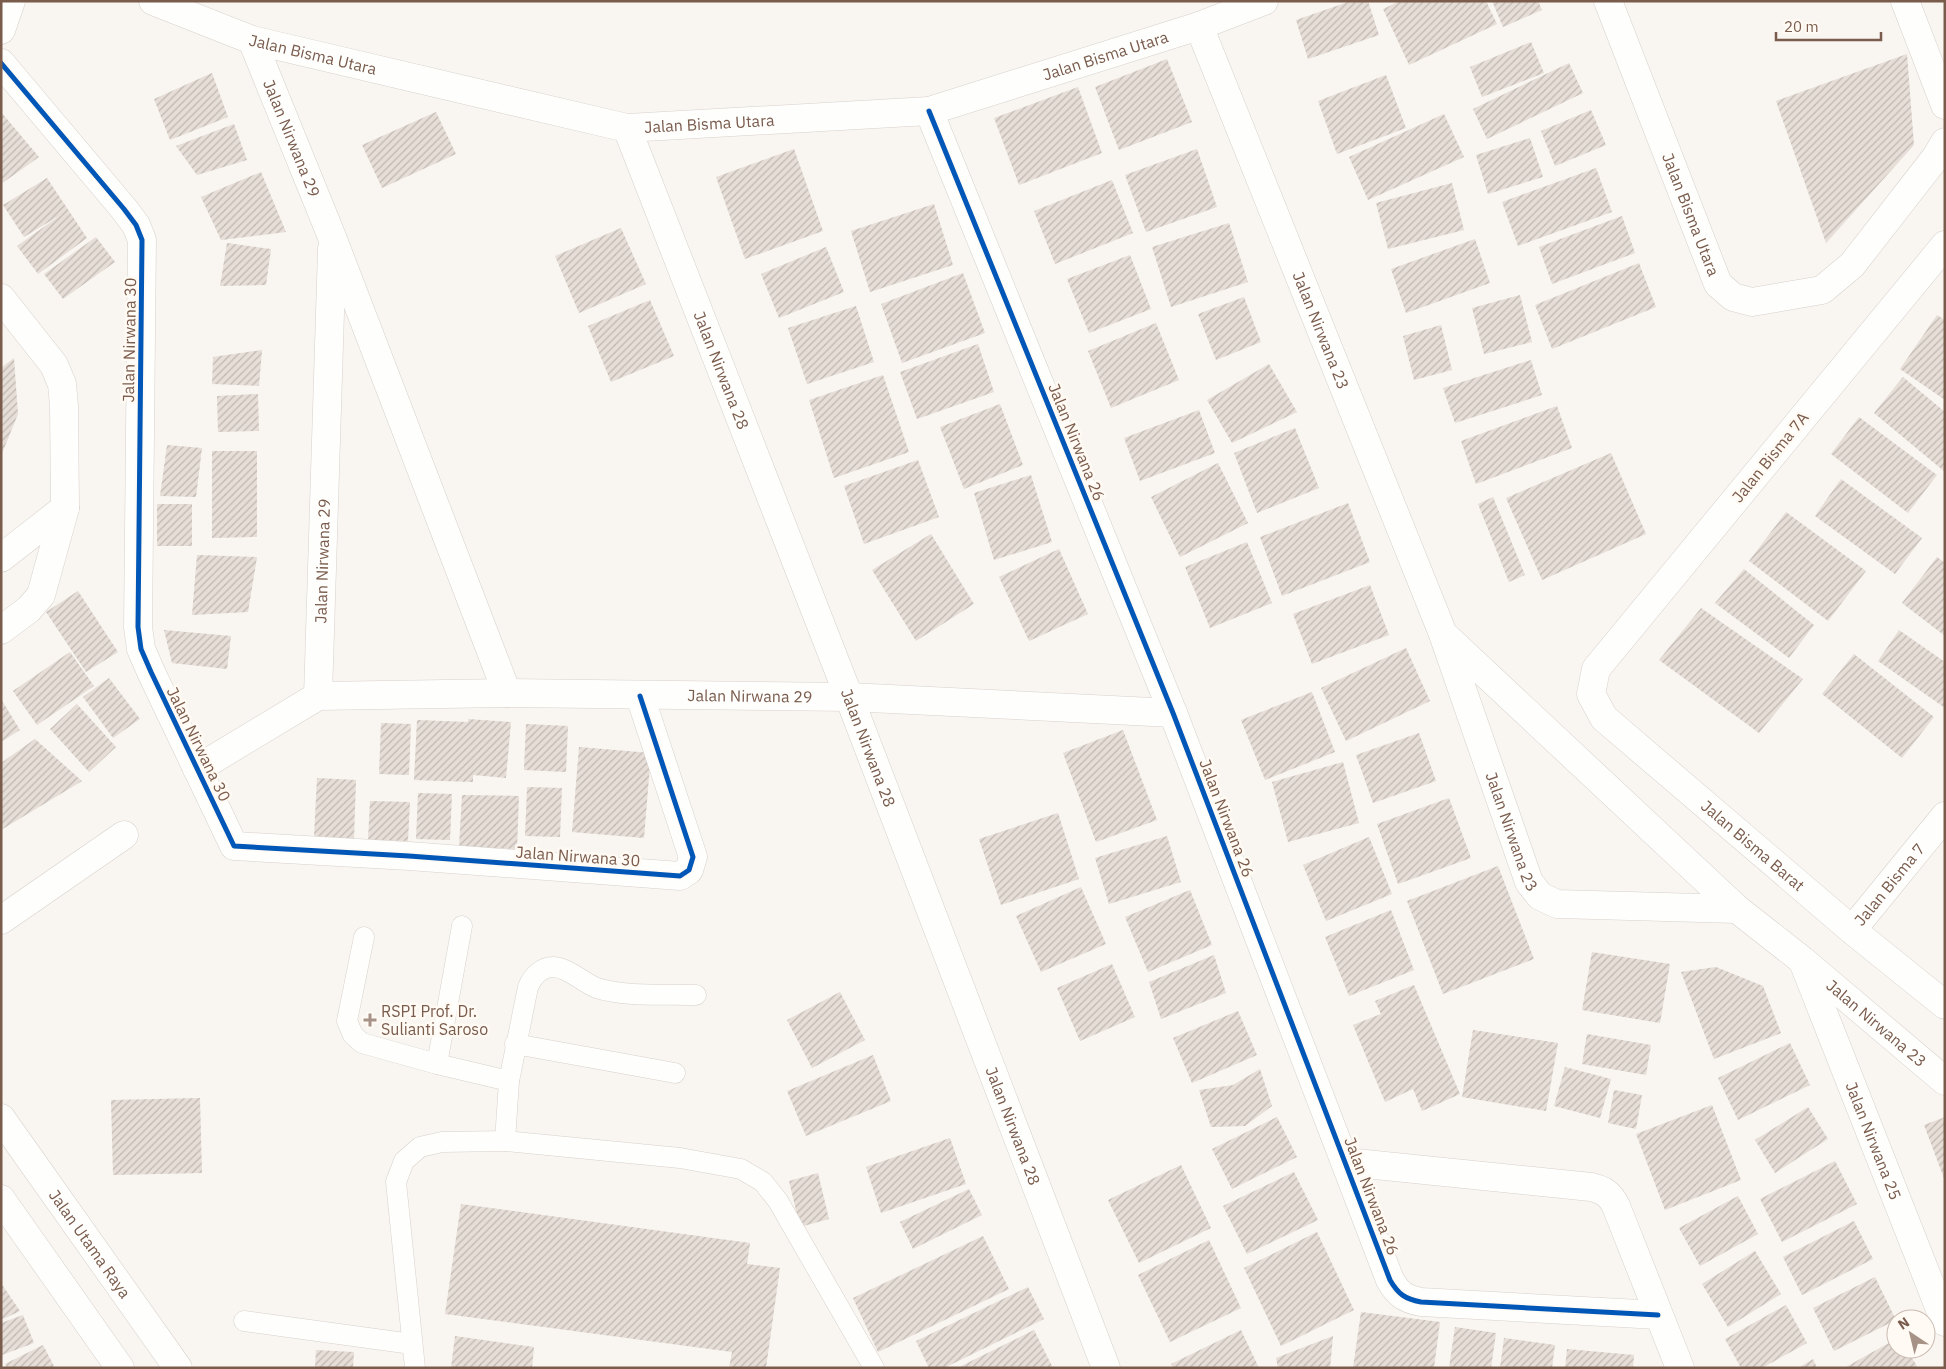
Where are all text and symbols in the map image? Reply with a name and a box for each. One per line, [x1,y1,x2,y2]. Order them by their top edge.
scale bar [1776,10,1881,42]
text: 20 m [1784,17,1819,36]
street label: Jalan Bisma Utara [1040,26,1171,85]
street label: Jalan Bisma Utara [247,30,379,79]
street label: Jalan Nirwana 29 [259,76,325,200]
street label: Jalan Bisma Utara [644,110,775,137]
street label: Jalan Bisma Utara [1658,150,1724,279]
street label: Jalan Nirwana 23 [1289,269,1354,392]
street label: Jalan Nirwana 30 [118,277,140,403]
street label: Jalan Nirwana 28 [689,308,754,432]
street label: Jalan Nirwana 26 [1044,380,1110,504]
street label: Jalan Bisma 7A [1727,408,1813,506]
street label: Jalan Nirwana 29 [310,498,334,624]
street label: Jalan Nirwana 30 [163,683,235,805]
street label: Jalan Nirwana 29 [687,685,813,707]
street label: Jalan Nirwana 28 [837,686,900,810]
street label: Jalan Nirwana 26 [1195,756,1259,880]
street label: Jalan Nirwana 23 [1482,769,1543,895]
street label: Jalan Bisma Barat [1697,796,1809,895]
street label: Jalan Bisma 7 [1850,839,1929,930]
street label: Jalan Nirwana 30 [515,842,641,870]
street label: Jalan Nirwana 23 [1822,975,1931,1071]
place label: RSPI Prof. Dr. Sulianti Saroso [381,1001,488,1039]
marker: RSPI Prof. Dr. Sulianti Saroso [363,1013,377,1027]
street label: Jalan Nirwana 28 [982,1064,1045,1188]
street label: Jalan Nirwana 25 [1841,1079,1906,1203]
street label: Jalan Nirwana 26 [1340,1134,1404,1258]
street label: Jalan Utama Raya [45,1185,136,1302]
north arrow [1886,1309,1936,1359]
text: N [1894,1313,1913,1334]

